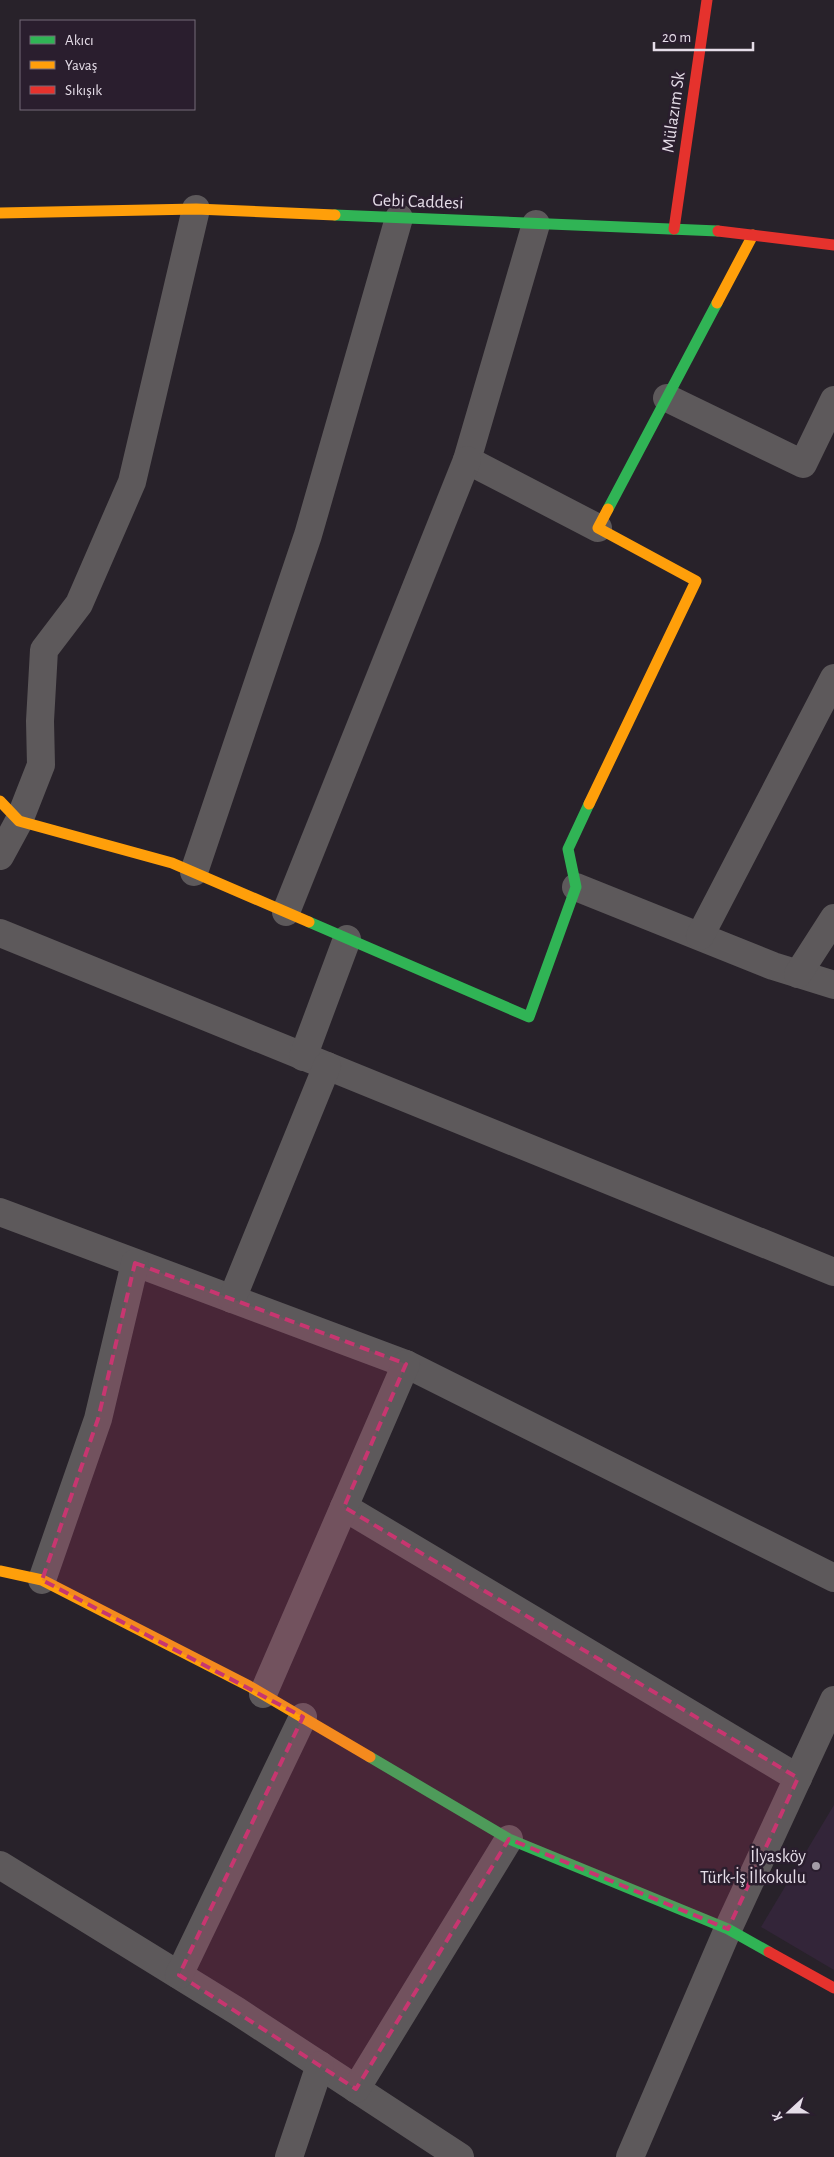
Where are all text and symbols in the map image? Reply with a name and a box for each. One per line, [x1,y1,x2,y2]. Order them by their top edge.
legend [20,20,195,110]
scale bar [654,20,753,52]
text: 20 m [662,30,691,45]
text: Akıcı [65,33,94,48]
text: Yavaş [65,58,97,73]
street label: Mülazım Sk [659,70,689,154]
text: Sıkışık [65,83,102,98]
street label: Gebi Caddesi [372,191,464,213]
place label: İlyasköy Türk-İş İlkokulu [700,1846,806,1887]
marker: İlyasköy Türk-İş İlkokulu [810,1860,822,1872]
north arrow [764,2087,814,2137]
text: K [770,2109,786,2123]

